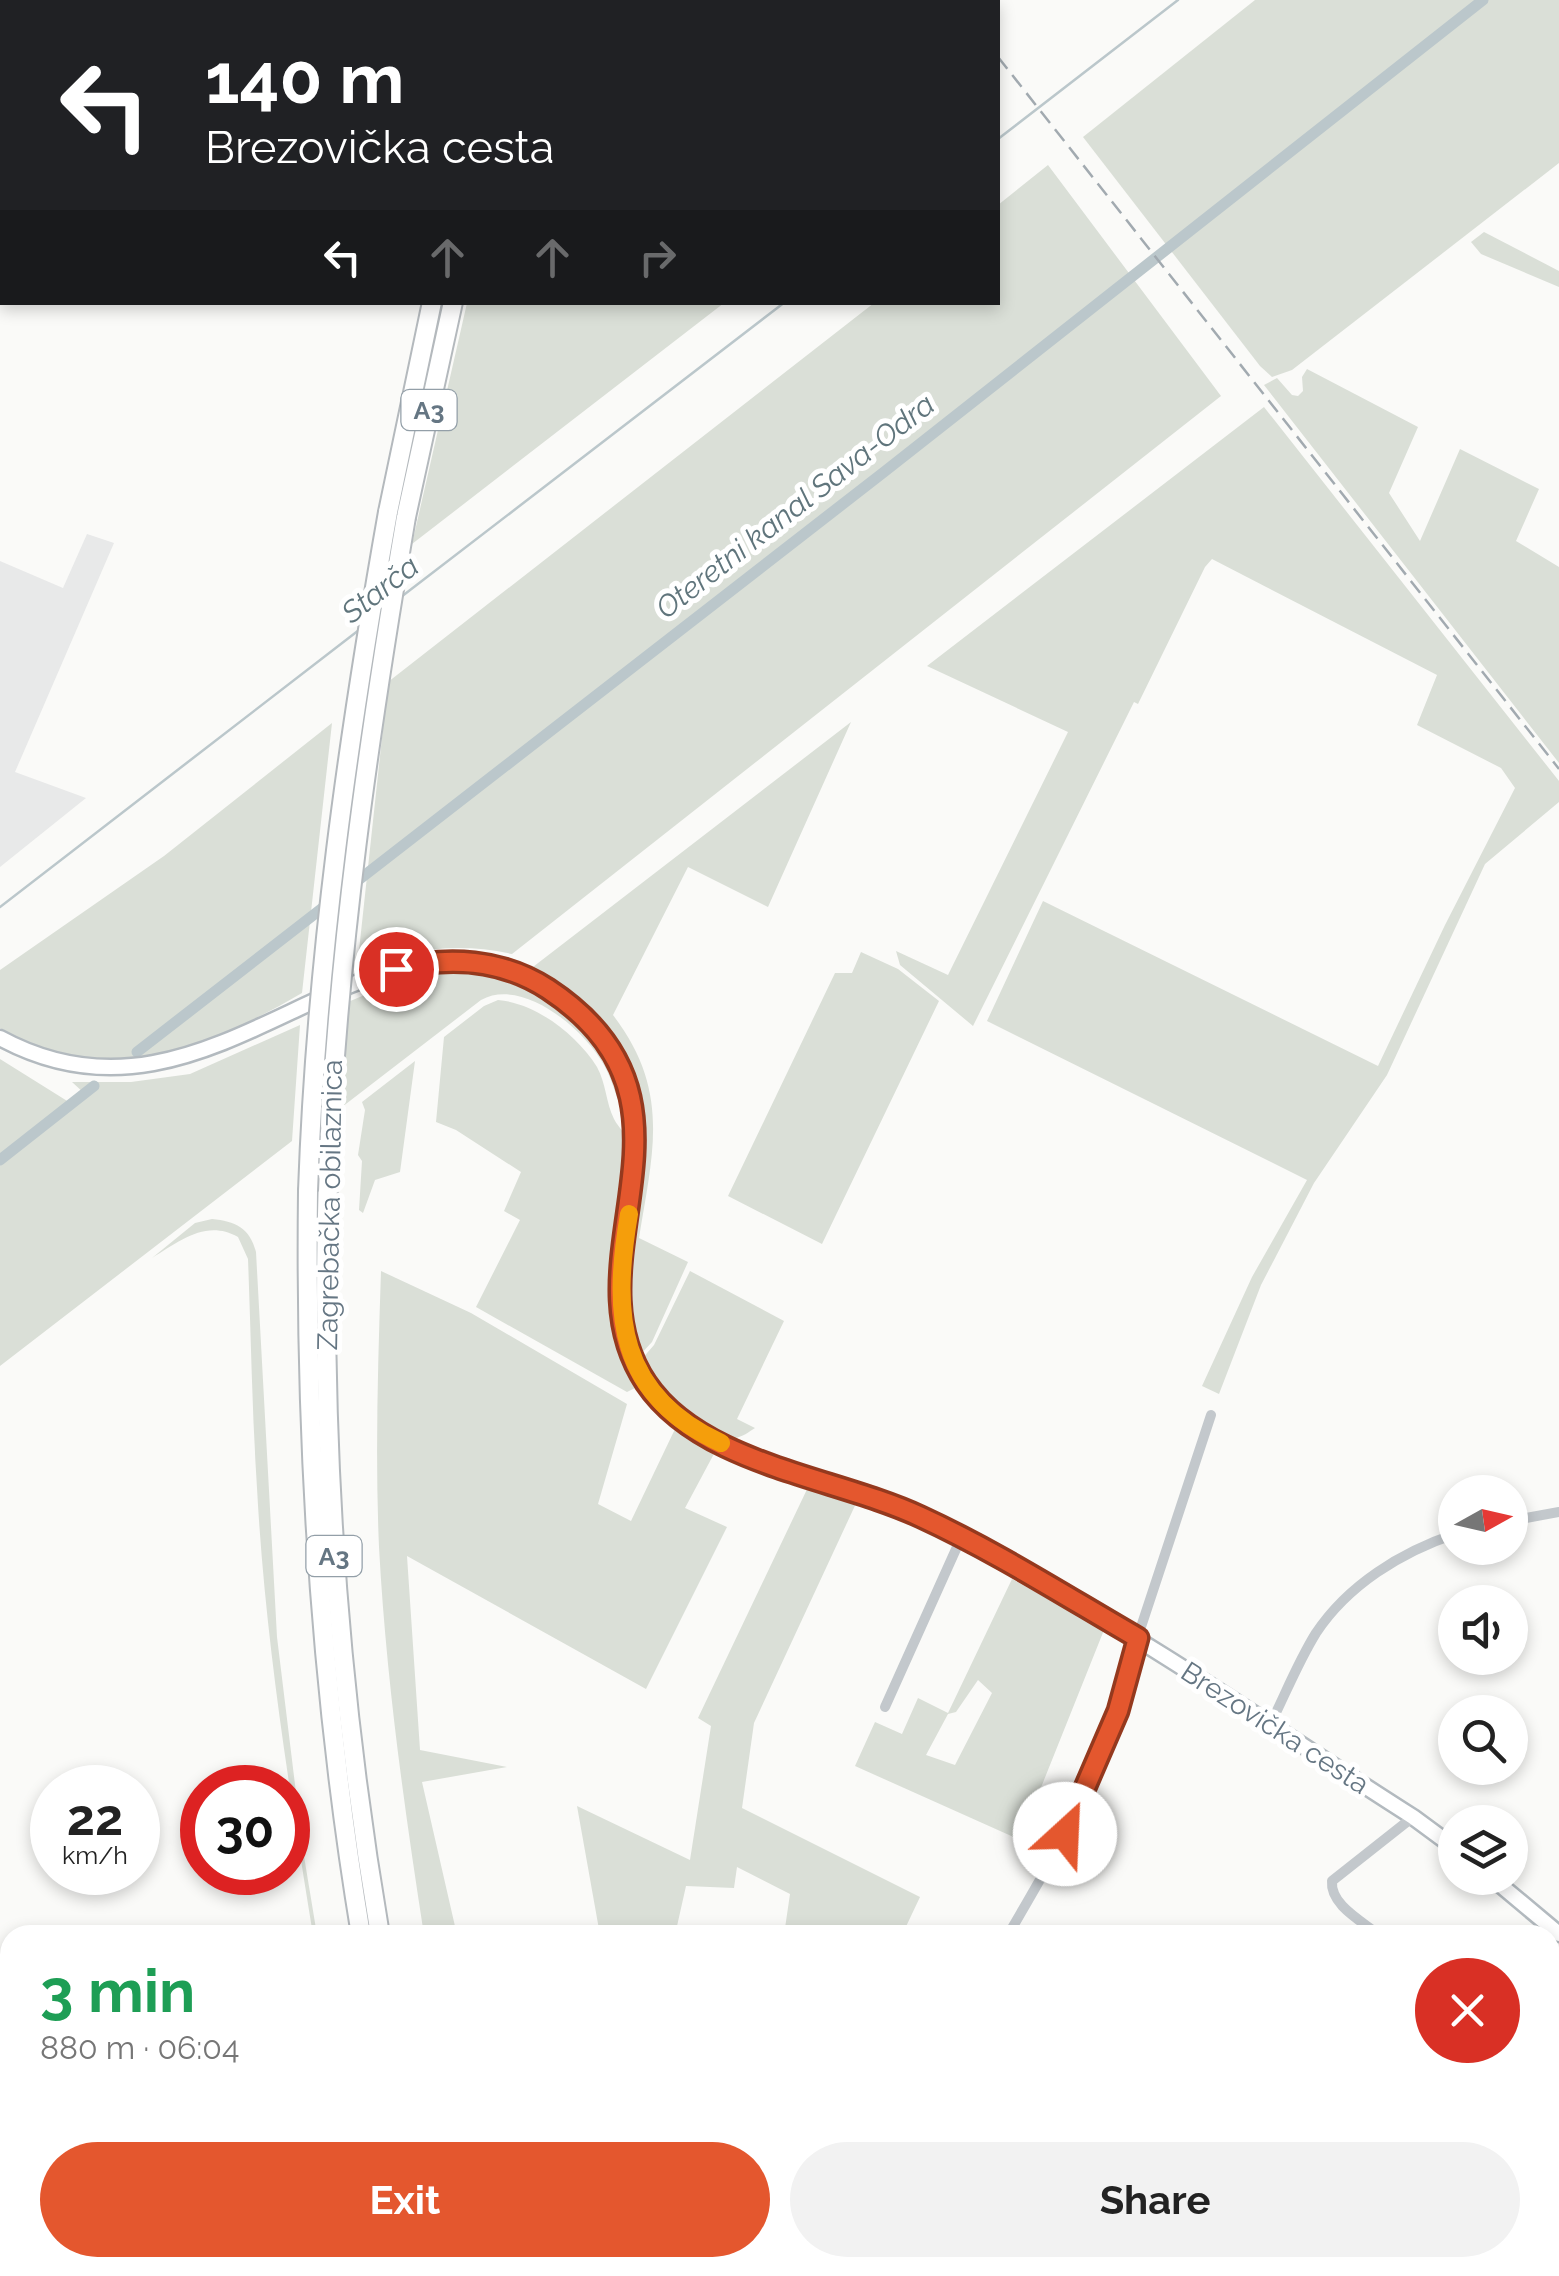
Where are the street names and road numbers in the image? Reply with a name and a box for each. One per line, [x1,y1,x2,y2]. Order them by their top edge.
road number: A3 [402,390,456,430]
street label: Zagrebačka obilaznica [311,1059,349,1351]
road number: A3 [306,1536,362,1576]
street label: Brezovička cesta [1175,1655,1375,1801]

